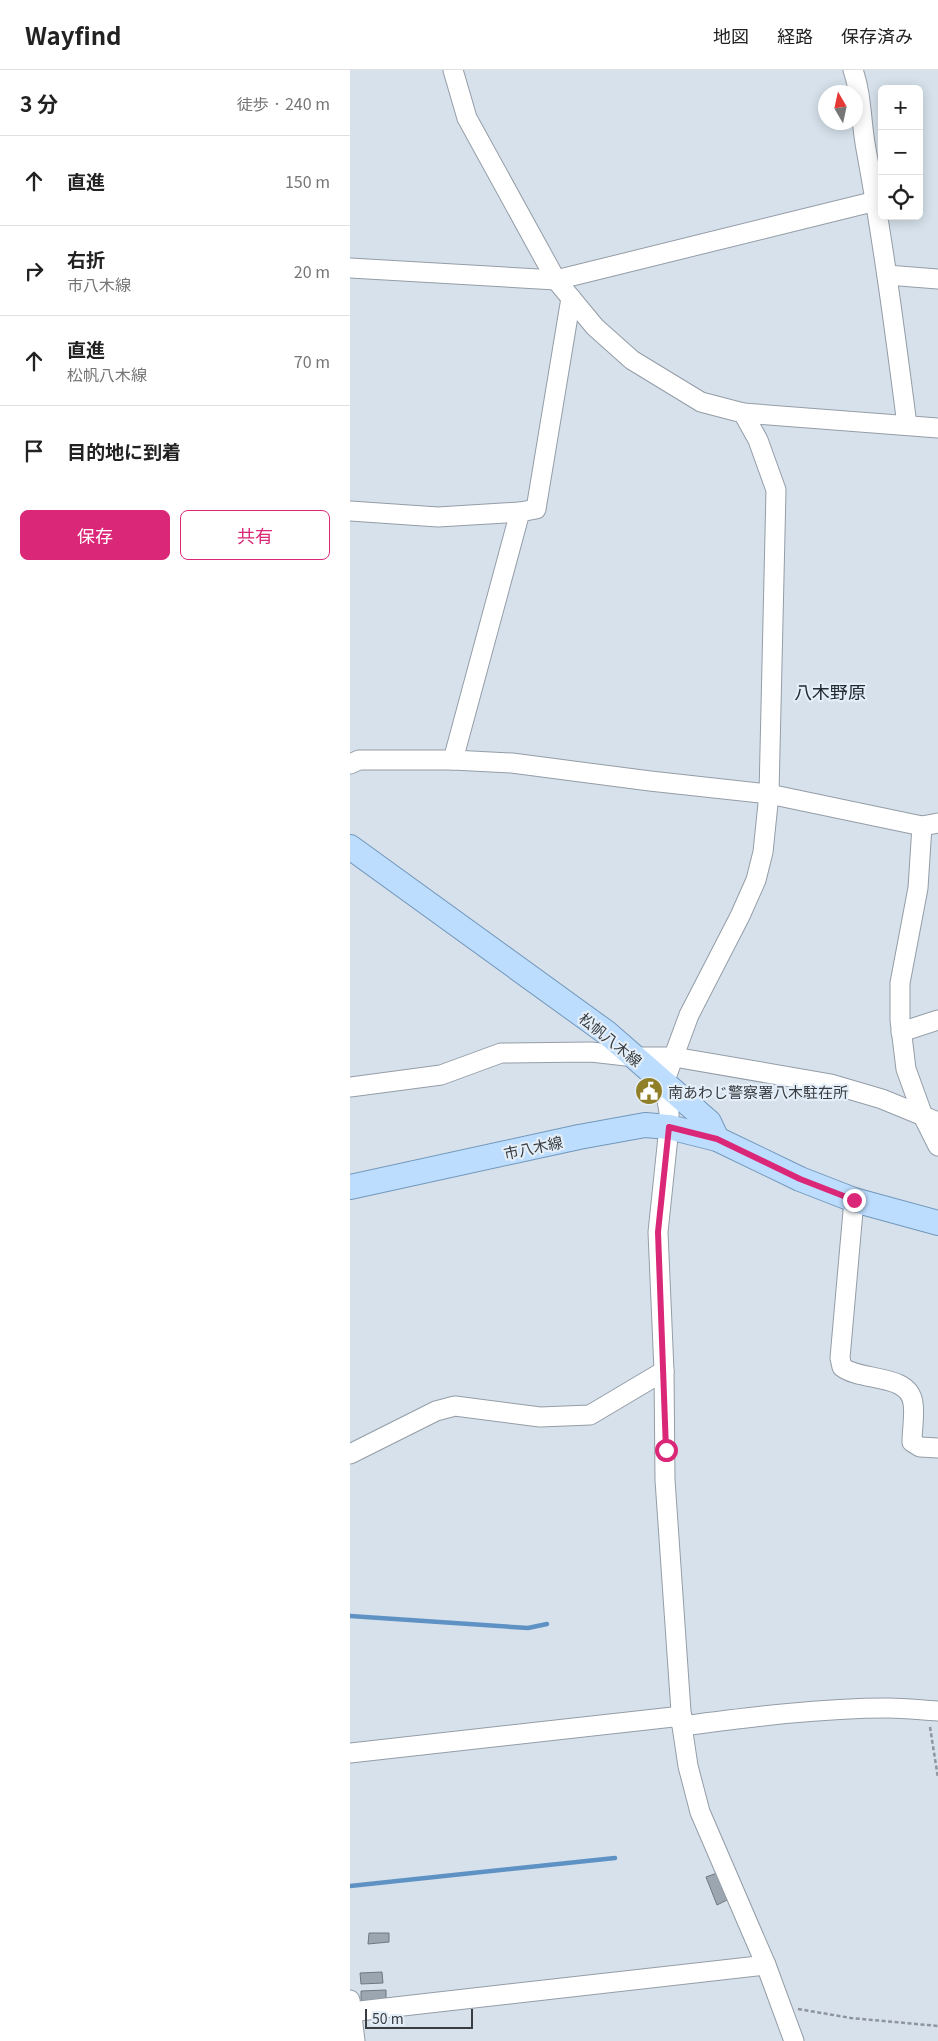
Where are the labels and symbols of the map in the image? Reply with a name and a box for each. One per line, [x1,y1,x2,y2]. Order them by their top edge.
north arrow [818,85,863,130]
district label: 八木野原 [794,678,866,704]
street label: 松帆八木線 [575,1007,647,1071]
public building icon: 南あわじ警察署八木駐在所 [634,1076,664,1106]
place label: 南あわじ警察署八木駐在所 [668,1081,848,1102]
street label: 市八木線 [501,1130,565,1164]
route end [843,1189,866,1212]
route start [655,1439,678,1462]
scale bar [365,2006,472,2029]

